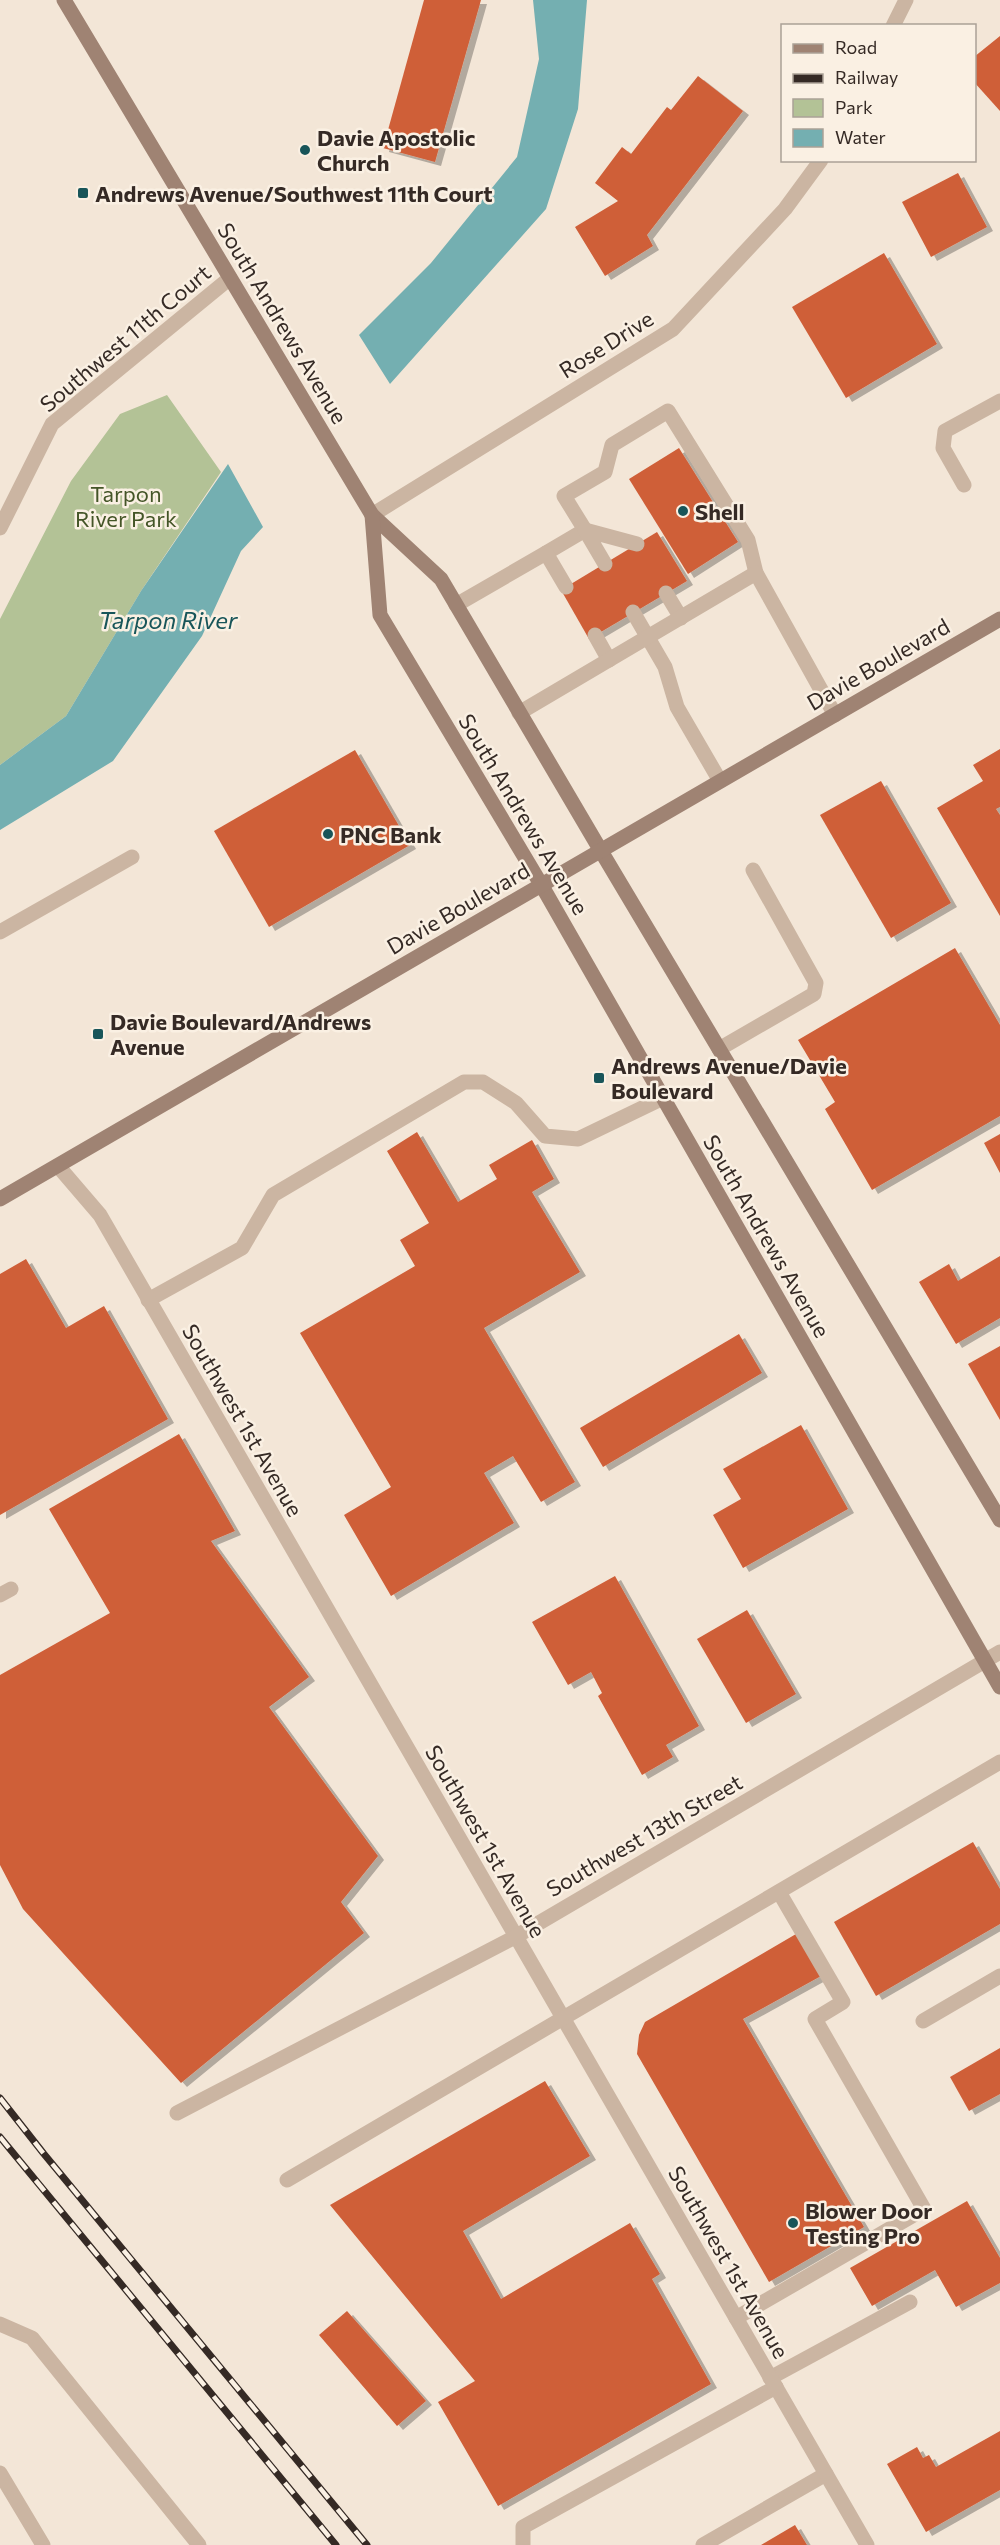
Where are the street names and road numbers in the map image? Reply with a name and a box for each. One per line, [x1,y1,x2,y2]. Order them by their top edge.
street label: South Andrews Avenue [212,218,354,428]
street label: Southwest 11th Court [34,259,216,417]
street label: Rose Drive [554,304,658,384]
street label: Davie Boulevard [802,612,954,716]
street label: South Andrews Avenue [453,709,595,919]
street label: Davie Boulevard [382,856,534,960]
street label: South Andrews Avenue [698,1130,836,1342]
street label: Southwest 1st Avenue [177,1319,309,1521]
street label: Southwest 1st Avenue [420,1740,552,1942]
street label: Southwest 13th Street [541,1768,747,1902]
street label: Southwest 1st Avenue [663,2161,795,2363]

